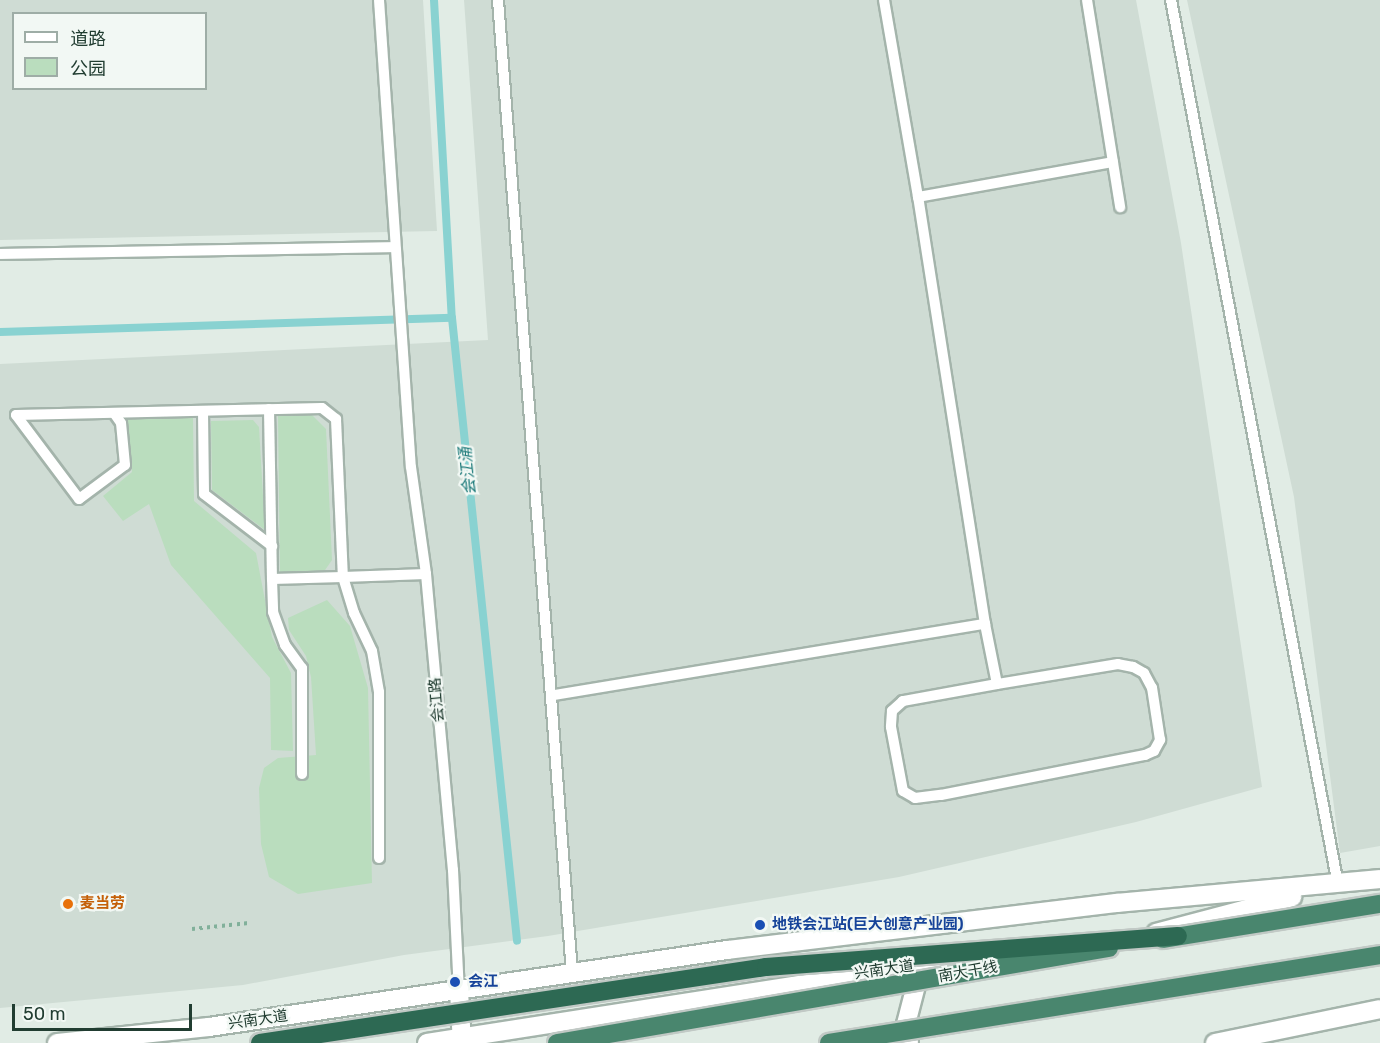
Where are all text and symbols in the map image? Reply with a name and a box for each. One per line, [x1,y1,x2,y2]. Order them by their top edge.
legend [12,12,207,90]
text: 道路 [70,28,106,50]
text: 公园 [70,58,106,80]
water label: 会江涌 [456,446,480,496]
street label: 会江路 [426,677,448,723]
place label: 麦当劳 [80,895,125,913]
marker: 麦当劳 [61,897,75,911]
place label: 地铁会江站(巨大创意产业园) [772,916,964,934]
marker: 地铁会江站(巨大创意产业园) [753,918,767,932]
street label: 兴南大道 [853,957,915,983]
street label: 南大干线 [937,958,999,986]
marker: 会江 [446,973,464,991]
place label: 会江 [468,973,498,991]
scale bar [15,992,195,1030]
text: 50 m [23,1003,66,1025]
street label: 兴南大道 [227,1007,289,1033]

